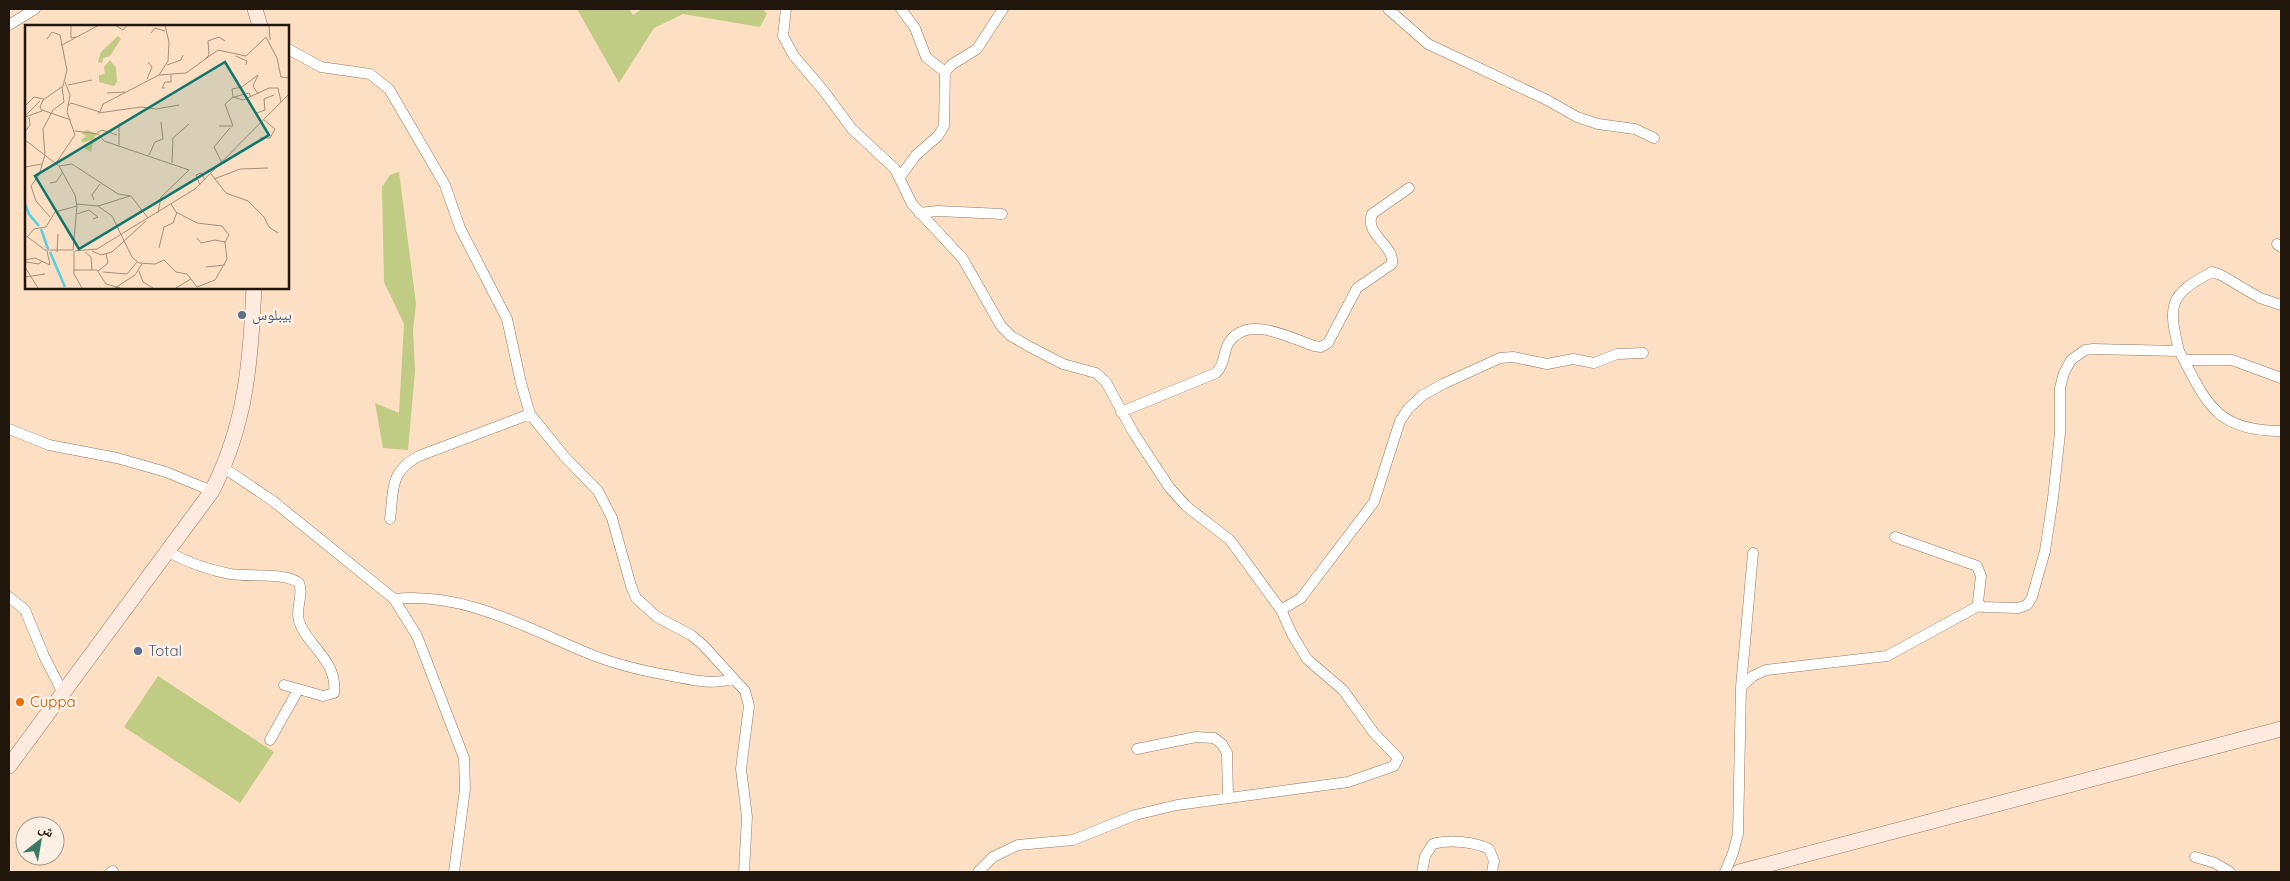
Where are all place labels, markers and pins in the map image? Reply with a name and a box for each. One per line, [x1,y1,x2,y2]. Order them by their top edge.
place label: بيبلوس [252,305,292,325]
marker: بيبلوس [236,309,248,321]
place label: Total [148,641,182,660]
marker: Total [132,645,144,657]
place label: Cuppa [30,692,76,711]
marker: Cuppa [14,696,26,708]

